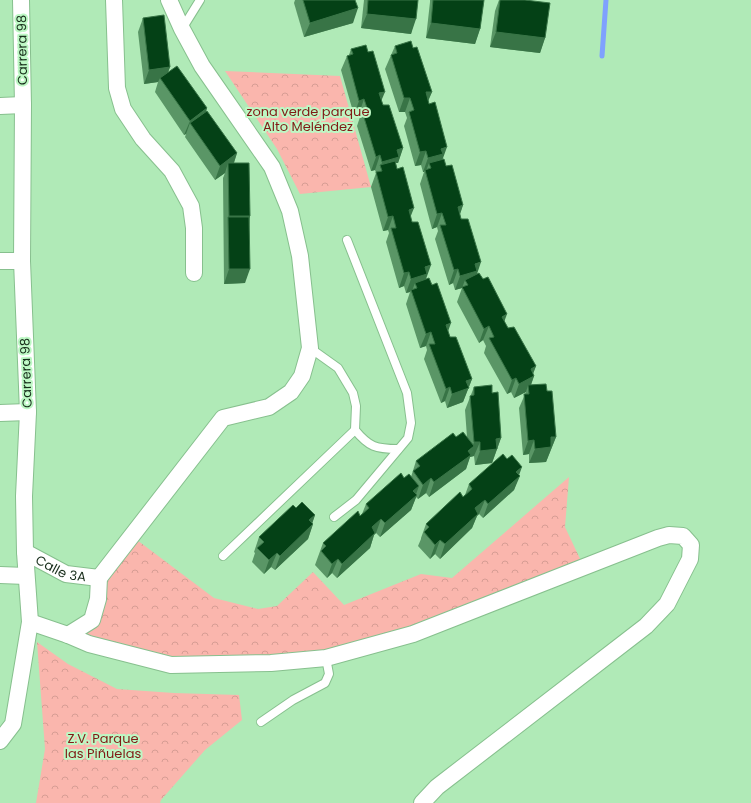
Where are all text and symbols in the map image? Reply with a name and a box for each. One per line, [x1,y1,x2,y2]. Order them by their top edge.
street label: Carrera 98 [12,15,32,85]
park label: zona verde parque Alto Meléndez [247,102,369,136]
street label: Carrera 98 [15,338,37,408]
street label: Calle 3A [32,550,87,586]
park label: Z.V. Parque las Piñuelas [65,729,141,763]

